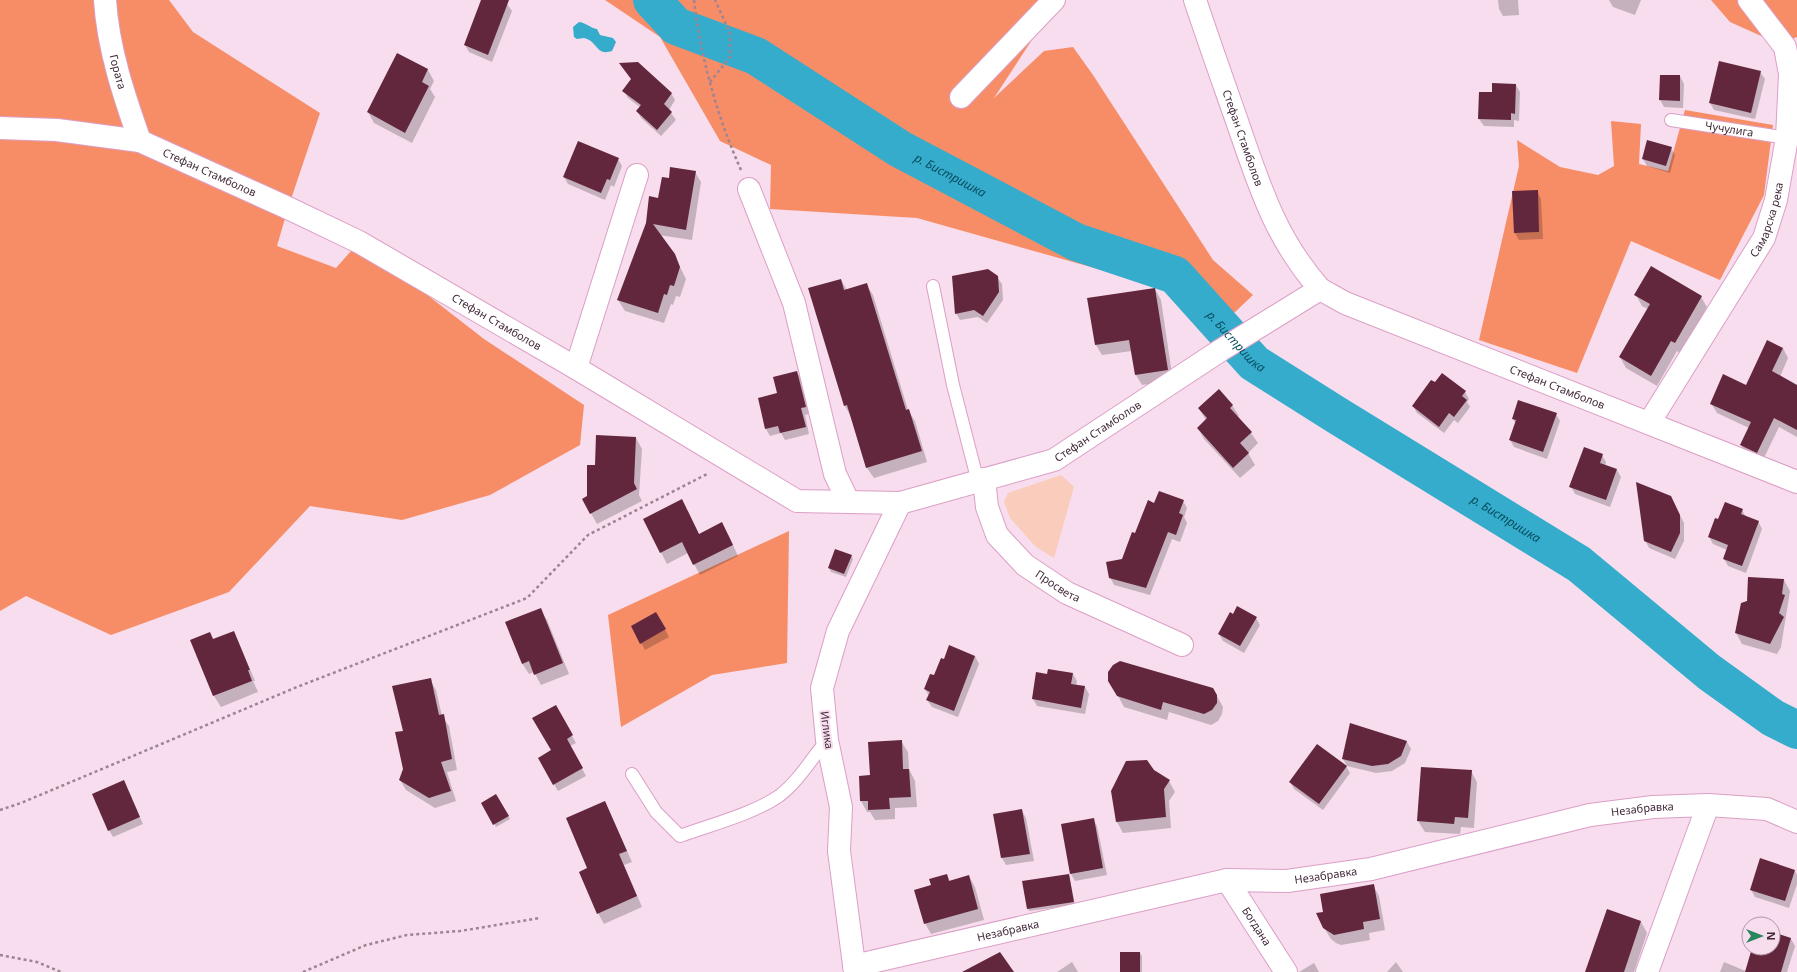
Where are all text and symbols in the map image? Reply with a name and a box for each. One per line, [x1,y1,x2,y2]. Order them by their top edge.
street label: Гората [106,53,130,91]
street label: Стефан Стамболов [1219,87,1267,188]
street label: Чучулига [1704,117,1755,140]
street label: Стефан Стамболов [161,144,259,200]
water label: р. Бистришка [911,149,989,201]
street label: Самарска река [1746,181,1786,260]
street label: Стефан Стамболов [449,290,544,353]
water label: р. Бистришка [1202,306,1269,376]
street label: Стефан Стамболов [1508,361,1607,412]
street label: Стефан Стамболов [1051,397,1144,465]
water label: р. Бистришка [1467,490,1544,547]
street label: Просвета [1033,566,1083,605]
street label: Иглика [817,710,838,750]
street label: Незабравка [1610,798,1674,819]
street label: Незабравка [1293,863,1358,887]
street label: Богдана [1239,904,1275,948]
street label: Незабравка [975,916,1040,944]
north arrow [1741,916,1781,956]
text: N [1764,932,1779,940]

